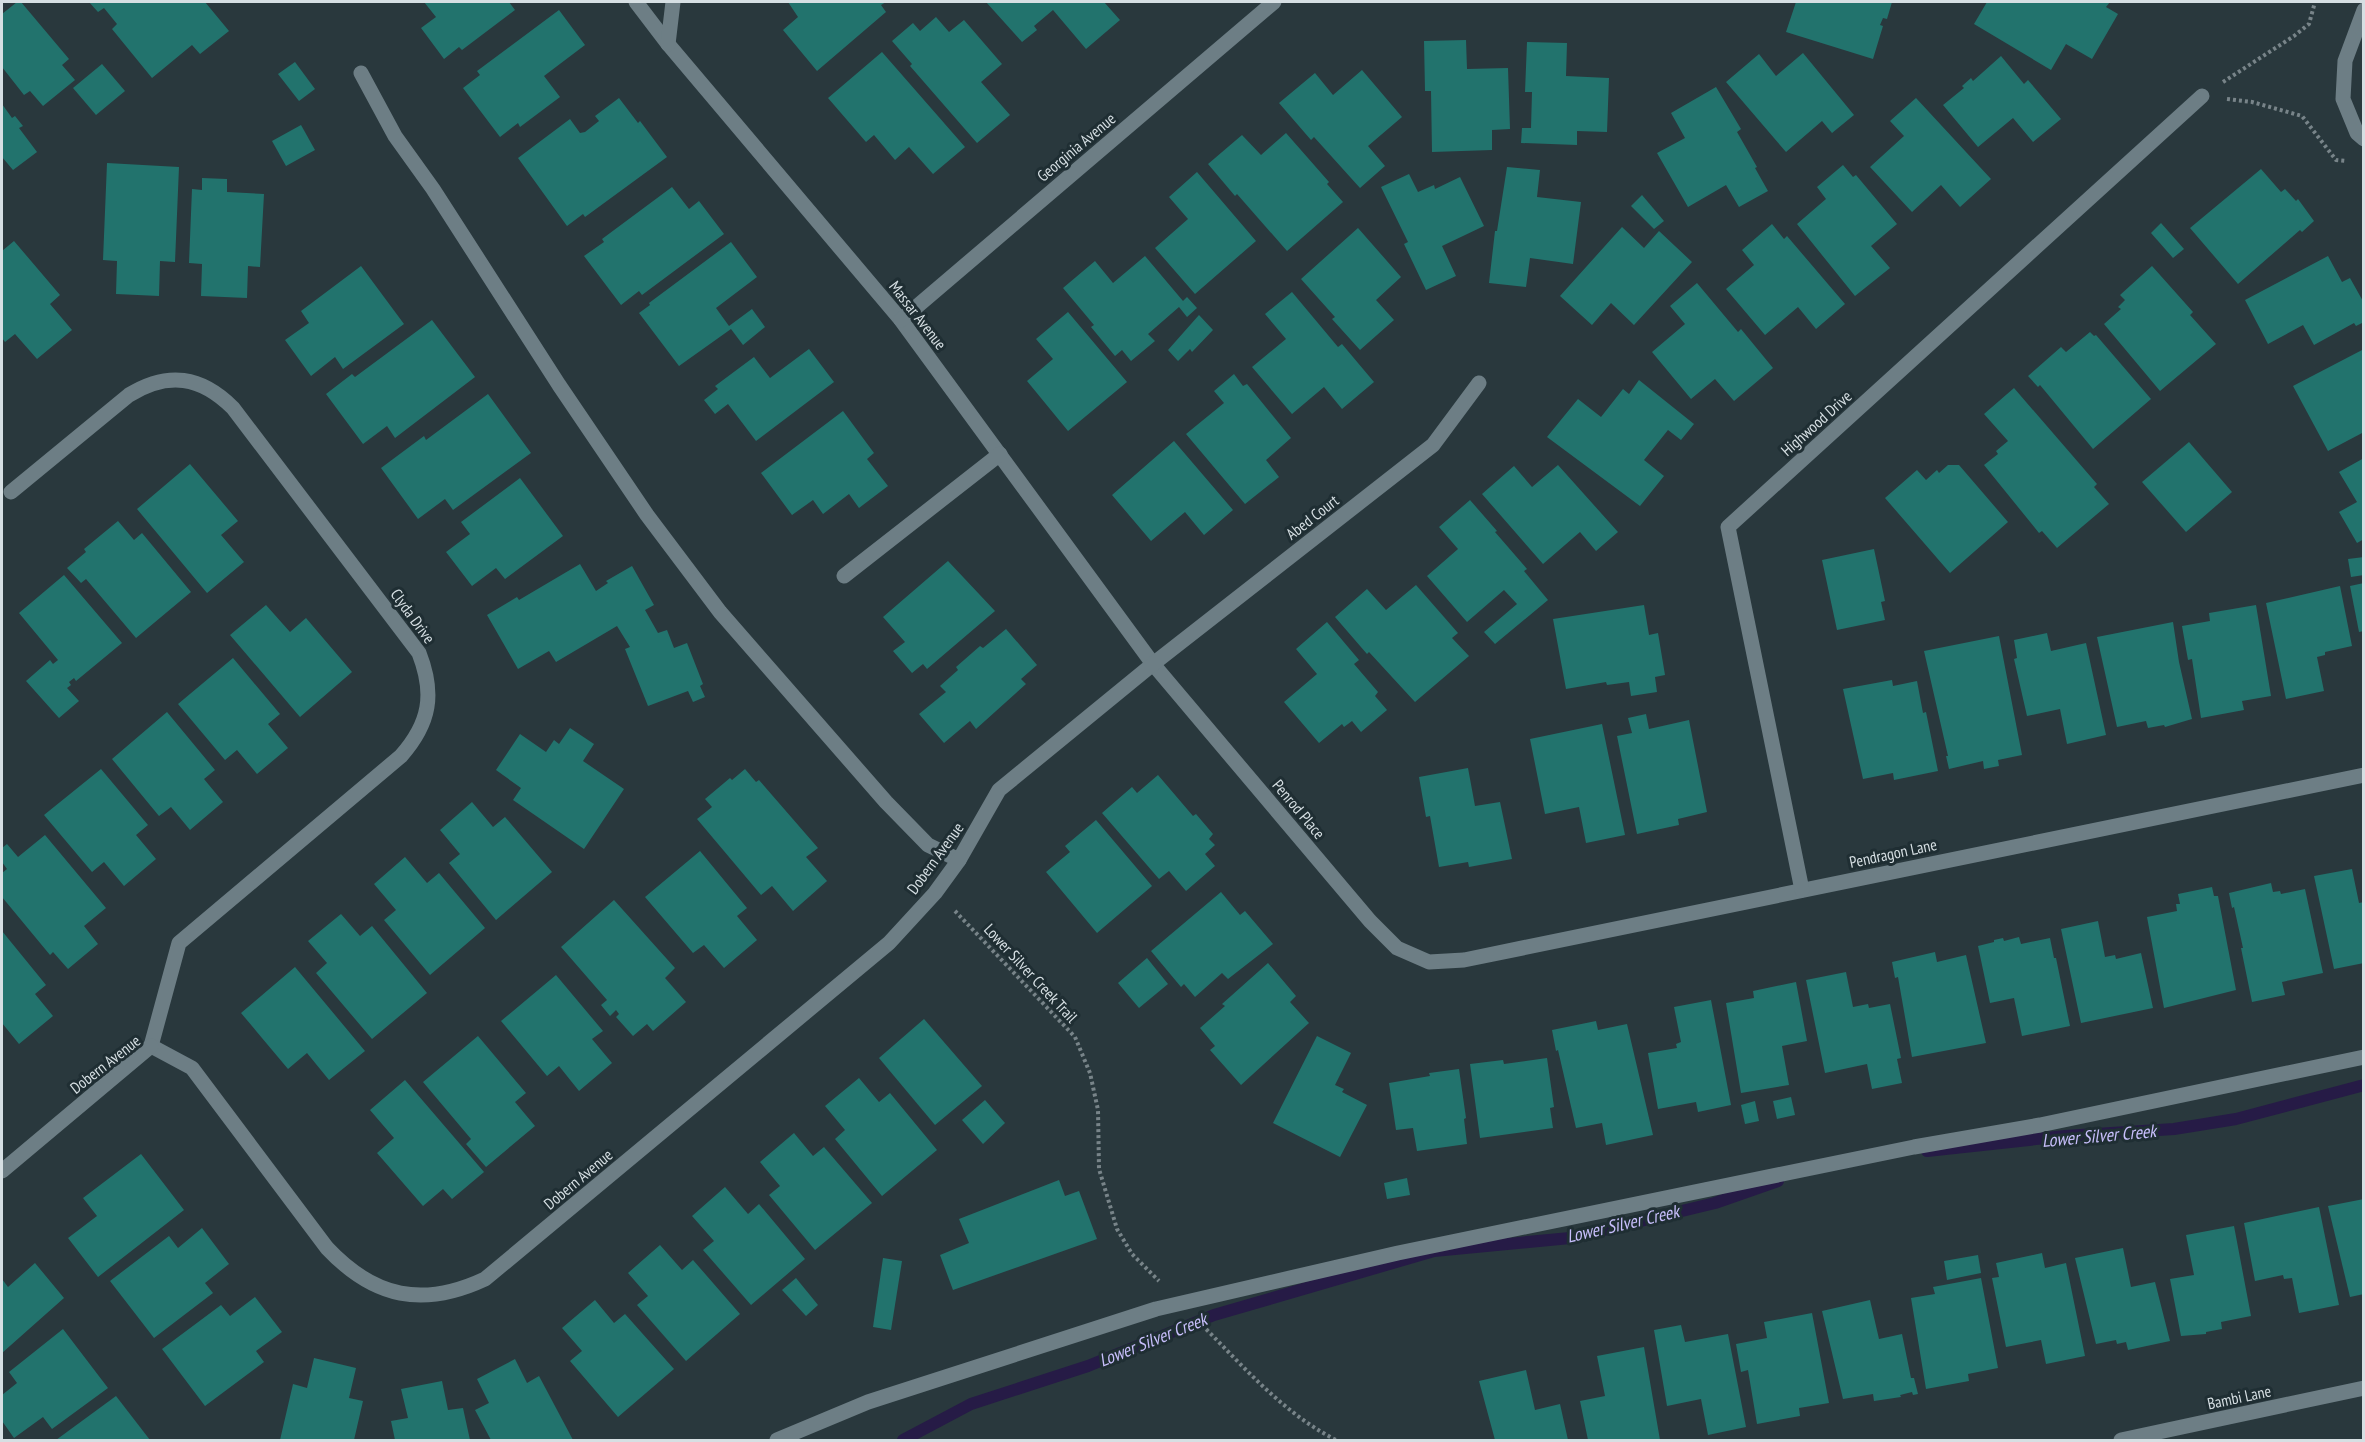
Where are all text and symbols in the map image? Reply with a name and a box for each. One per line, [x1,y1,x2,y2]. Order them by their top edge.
street label: Georginia Avenue [1033,108,1119,186]
street label: Massar Avenue [885,277,951,353]
street label: Highwood Drive [1776,386,1856,460]
street label: Abed Court [1282,490,1343,544]
street label: Clyda Drive [386,585,440,647]
street label: Penrod Place [1268,775,1330,843]
street label: Dobern Avenue [902,818,968,898]
street label: Pendragon Lane [1847,834,1939,872]
street label: Lower Silver Creek Trail [980,919,1082,1027]
street label: Dobern Avenue [66,1030,144,1098]
water label: Lower Silver Creek [2041,1119,2159,1152]
street label: Dobern Avenue [540,1144,616,1214]
water label: Lower Silver Creek [1564,1199,1683,1248]
water label: Lower Silver Creek [1095,1307,1212,1372]
street label: Bambi Lane [2205,1381,2273,1413]

